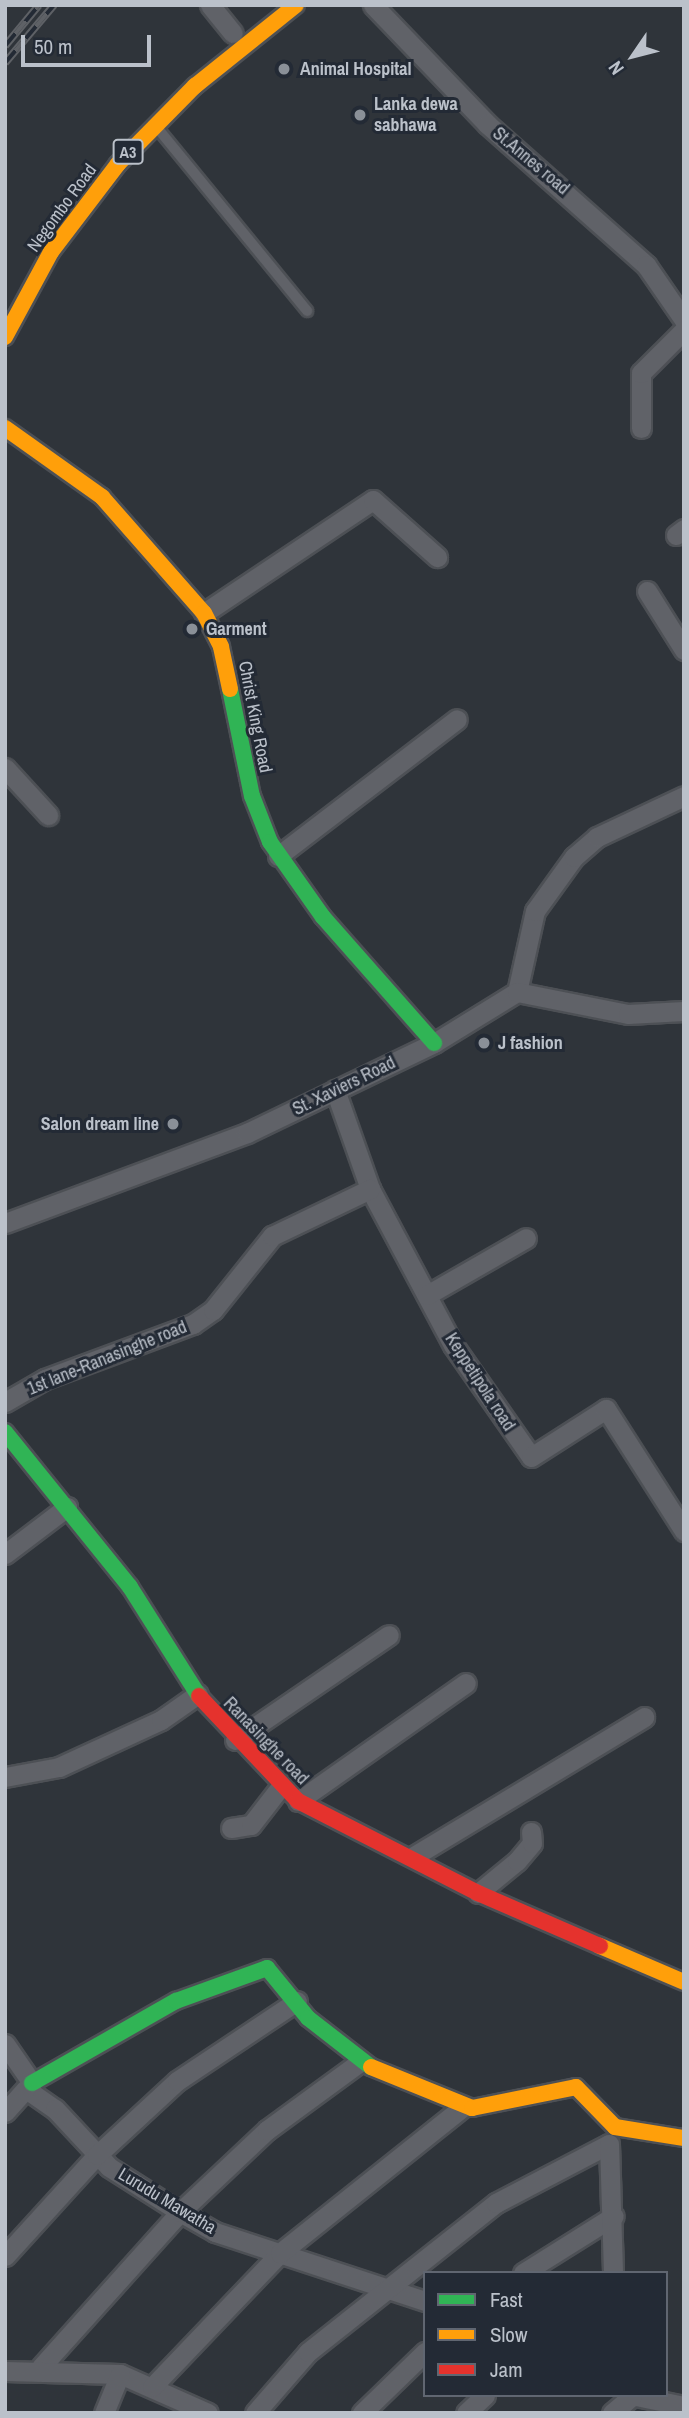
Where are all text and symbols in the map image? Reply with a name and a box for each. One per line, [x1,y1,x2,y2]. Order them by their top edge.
scale bar [24,21,154,65]
north arrow [598,21,668,91]
text: 50 m [34,32,72,61]
text: N [602,56,630,80]
place label: Animal Hospital [300,58,412,80]
marker: Animal Hospital [274,59,294,79]
place label: Lanka dewa sabhawa [374,94,458,136]
marker: Lanka dewa sabhawa [352,107,368,123]
street label: St.Annes road [488,123,574,199]
road number: A3 [112,140,144,164]
street label: Negombo Road [23,160,101,256]
place label: Garment [206,618,267,640]
marker: Garment [184,621,200,637]
street label: Christ King Road [234,659,276,775]
place label: J fashion [498,1032,563,1054]
marker: J fashion [476,1035,492,1051]
street label: St. Xaviers Road [289,1052,399,1120]
place label: Salon dream line [41,1113,159,1135]
marker: Salon dream line [165,1116,181,1132]
street label: 1st lane-Ranasinghe road [24,1316,190,1400]
street label: Keppetipola road [440,1329,520,1435]
street label: Ranasinghe road [219,1693,313,1789]
street label: Lurudu Mawatha [114,2163,220,2239]
legend [423,2271,668,2397]
text: Fast [490,2285,523,2314]
text: Slow [490,2320,527,2349]
text: Jam [490,2355,523,2384]

